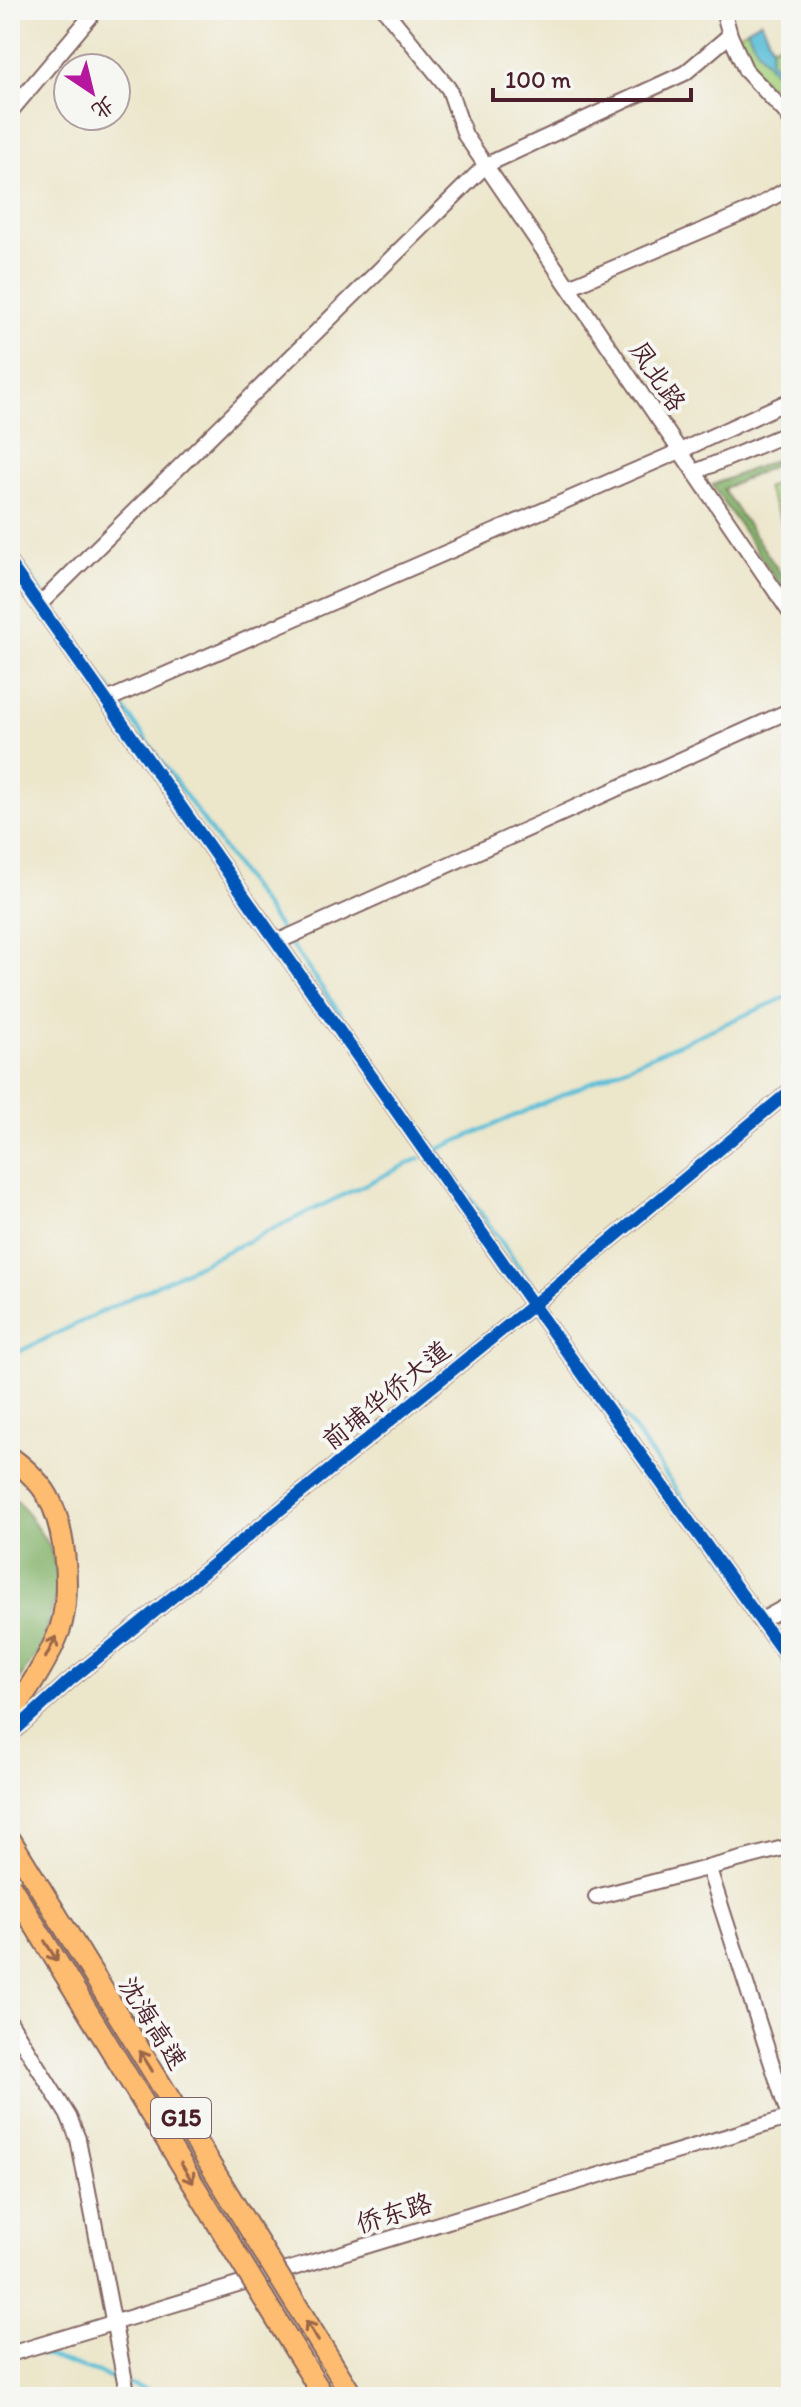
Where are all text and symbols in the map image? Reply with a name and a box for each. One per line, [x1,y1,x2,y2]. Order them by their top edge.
north arrow [52,52,132,132]
scale bar [493,52,691,102]
text: 100 m [505,65,571,94]
text: 北 [86,91,120,125]
street label: 凤北路 [623,335,693,417]
street label: 前埔华侨大道 [315,1333,457,1457]
one-way arrow [43,1635,59,1659]
one-way arrow [43,1939,59,1962]
street label: 沈海高速 [112,1970,194,2076]
one-way arrow [138,2050,154,2073]
road number: G15 [151,2098,211,2138]
one-way arrow [179,2161,195,2184]
street label: 侨东路 [352,2186,436,2240]
one-way arrow [303,2320,320,2342]

